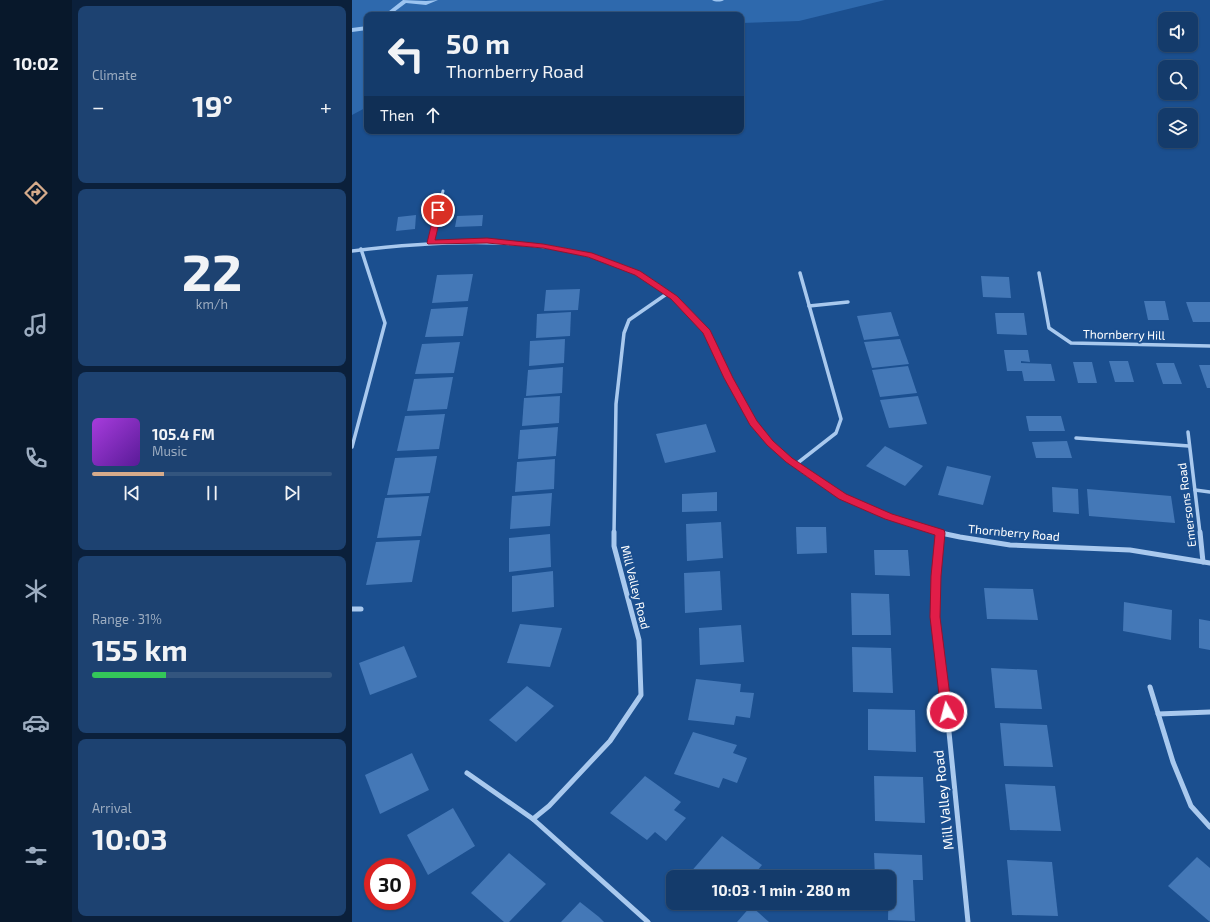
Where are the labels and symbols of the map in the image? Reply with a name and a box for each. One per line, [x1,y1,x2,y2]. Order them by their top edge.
pin [421,193,455,227]
street label: Thornberry Hill [1083,326,1166,342]
street label: Emersons Road [1174,462,1198,548]
street label: Thornberry Road [968,521,1060,543]
street label: Mill Valley Road [619,543,653,631]
position arrow [926,691,968,733]
street label: Mill Valley Road [929,749,957,851]
speed limit sign: 30 [364,858,416,910]

